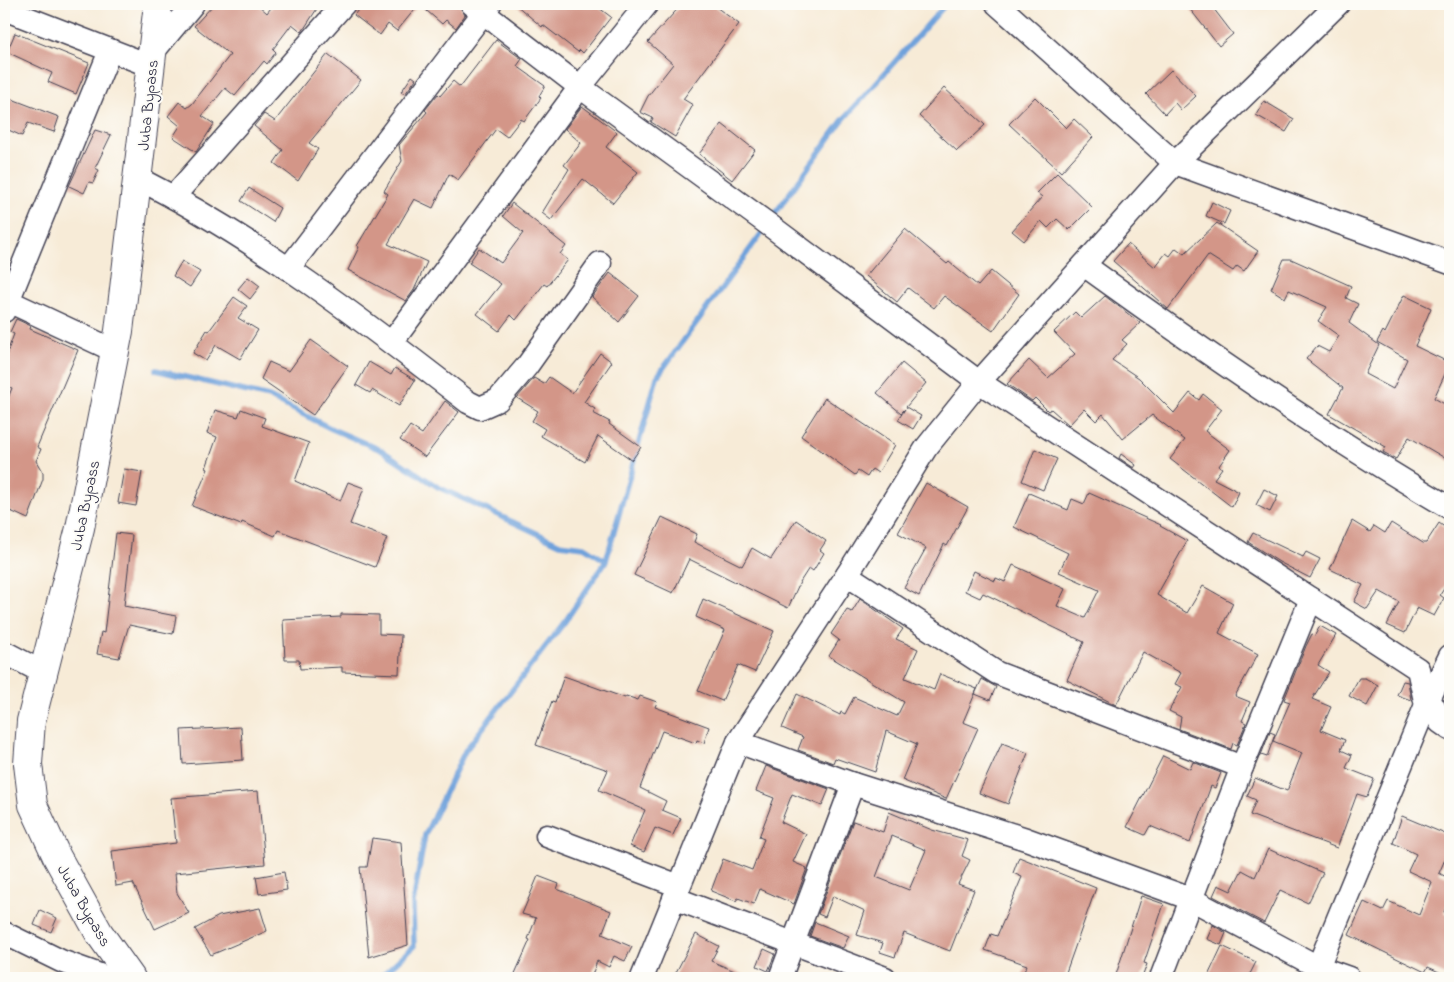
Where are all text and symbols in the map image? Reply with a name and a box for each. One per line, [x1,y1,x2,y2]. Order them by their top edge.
street label: Juba Bypass [132,59,166,152]
street label: Juba Bypass [65,458,107,553]
street label: Juba Bypass [50,860,116,952]

